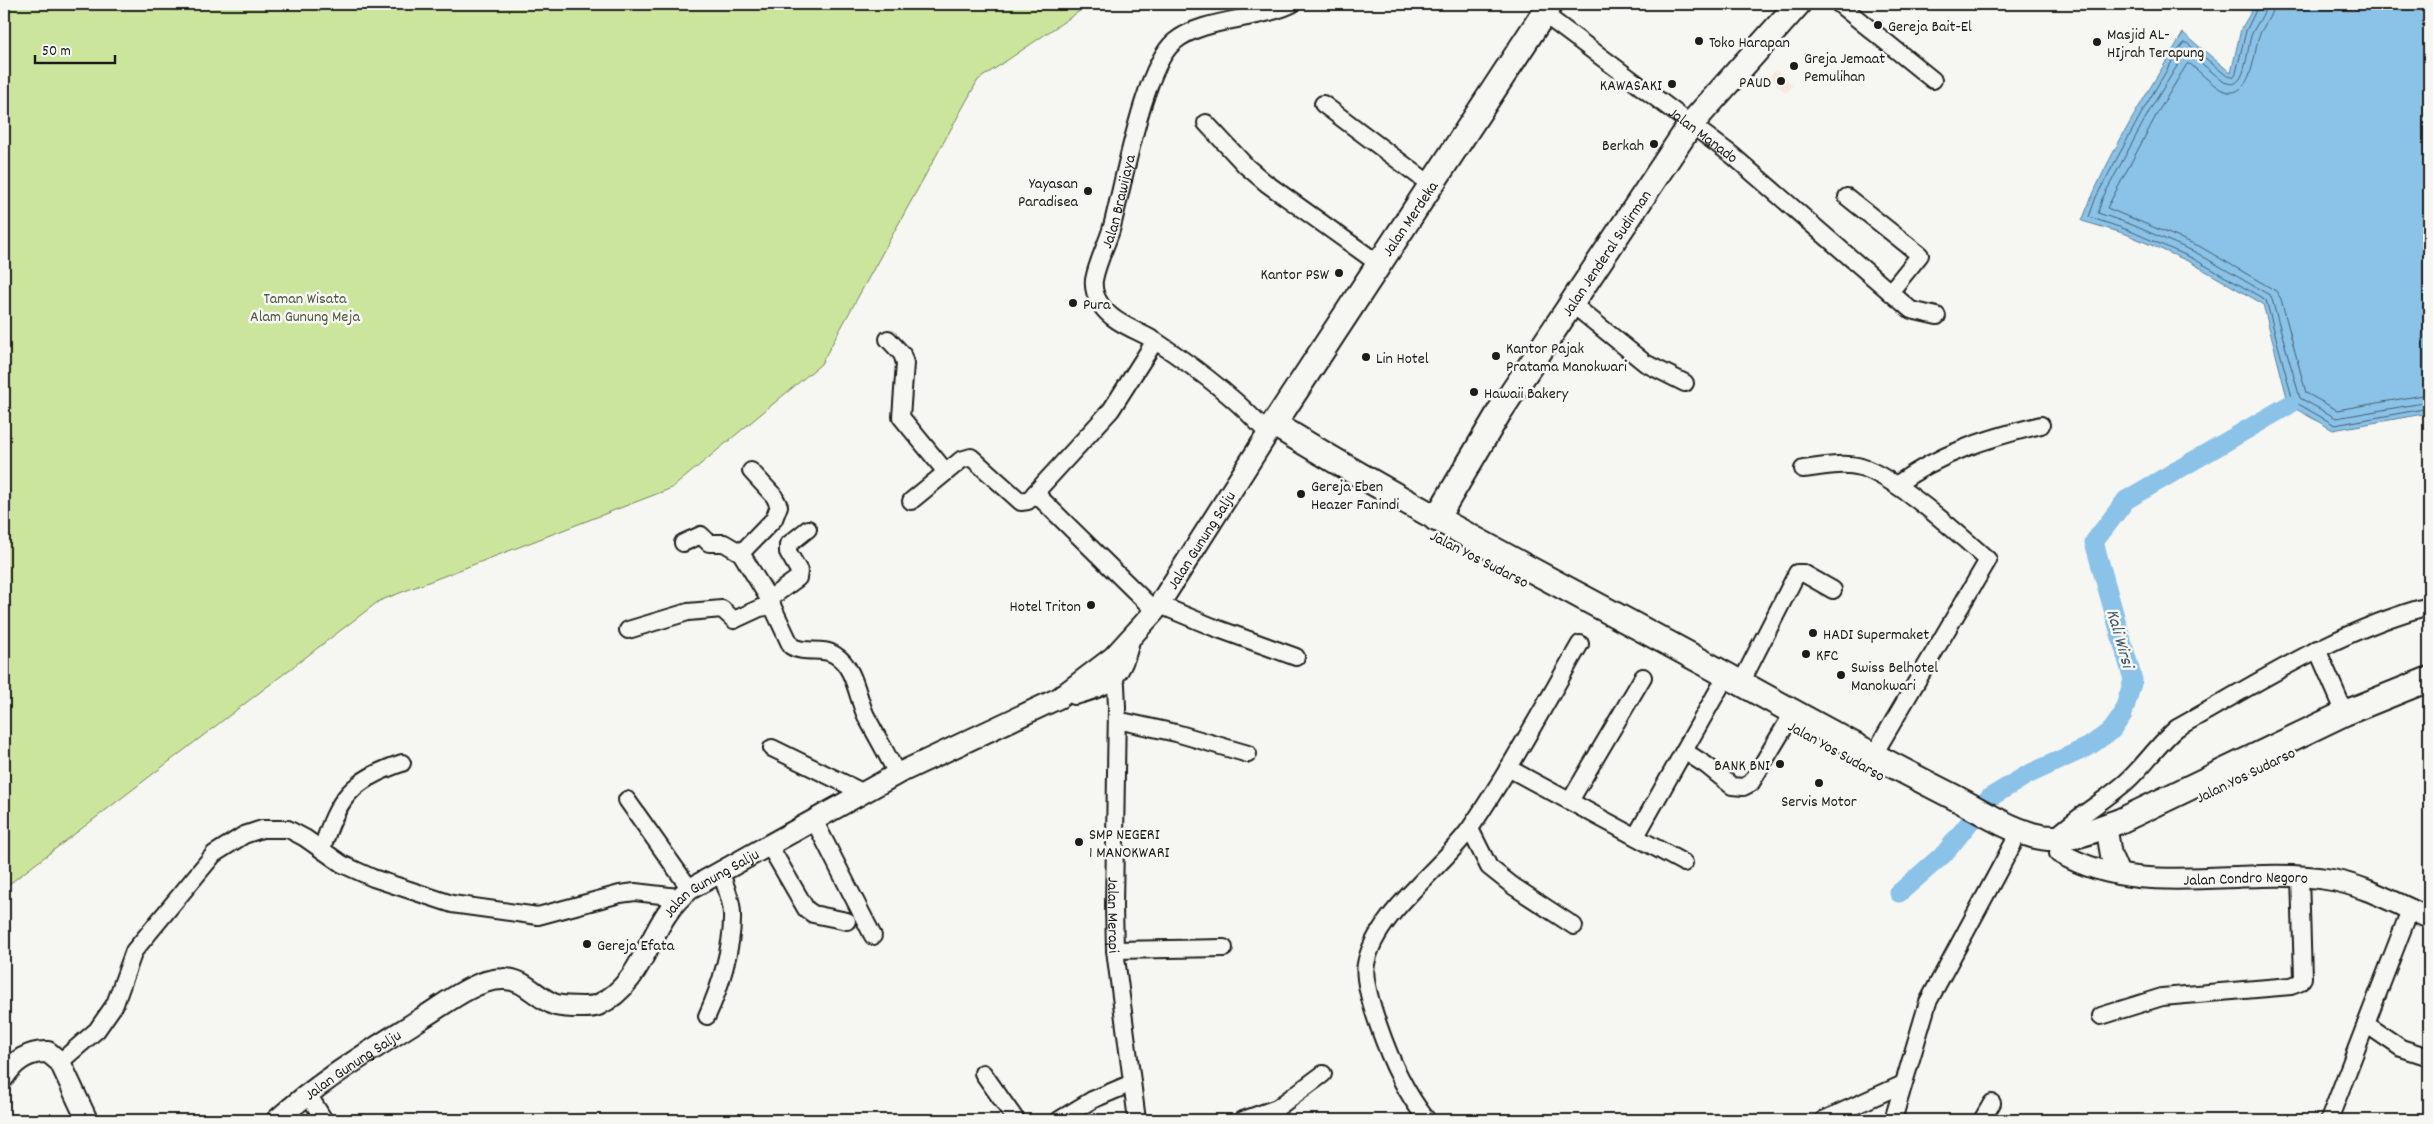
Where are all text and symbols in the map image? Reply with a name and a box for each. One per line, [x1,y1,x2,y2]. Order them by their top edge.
place label: Gereja Bait-El [1888,16,1972,39]
marker: Gereja Bait-El [1872,19,1884,31]
place label: Masjid AL- HIjrah Terapung [2107,24,2204,65]
scale bar [35,32,115,64]
place label: Toko Harapan [1709,32,1790,55]
marker: Toko Harapan [1693,35,1705,47]
marker: Masjid AL- HIjrah Terapung [2091,36,2103,48]
text: 50 m [42,41,71,63]
place label: Greja Jemaat Pemulihan [1804,48,1885,89]
marker: Greja Jemaat Pemulihan [1788,60,1800,72]
place label: PAUD [1739,72,1771,95]
place label: KAWASAKI [1600,75,1662,98]
marker: PAUD [1775,75,1787,87]
marker: KAWASAKI [1666,78,1678,90]
street label: Jalan Manado [1663,102,1743,170]
place label: Berkah [1602,135,1644,158]
marker: Berkah [1648,138,1660,150]
street label: Jalan Brawijaya [1096,152,1143,252]
place label: Yayasan Paradisea [1018,173,1078,214]
street label: Jalan Merdeka [1377,177,1445,262]
marker: Yayasan Paradisea [1082,185,1094,197]
street label: Jalan Jenderal Sudirman [1557,186,1658,322]
place label: Kantor PSW [1261,264,1330,287]
marker: Kantor PSW [1333,267,1345,279]
park label: Taman Wisata Alam Gunung Meja [250,288,361,329]
place label: Pura [1083,294,1111,317]
marker: Pura [1067,297,1079,309]
place label: Kantor Pajak Pratama Manokwari [1506,338,1627,379]
place label: Lin Hotel [1376,348,1429,371]
marker: Kantor Pajak Pratama Manokwari [1490,350,1502,362]
marker: Lin Hotel [1360,351,1372,363]
place label: Hawaii Bakery [1484,383,1569,406]
marker: Hawaii Bakery [1468,386,1480,398]
place label: Gereja Eben Heazer Fanindi [1311,476,1399,517]
street label: Jalan Gunung Salju [1163,487,1243,595]
marker: Gereja Eben Heazer Fanindi [1295,488,1307,500]
street label: Jalan Yos Sudarso [1426,526,1532,595]
place label: Hotel Triton [1010,596,1081,619]
marker: Hotel Triton [1085,599,1097,611]
water label: Kali Wirsi [2098,607,2140,673]
place label: HADI Supermaket [1823,624,1929,647]
marker: HADI Supermaket [1807,627,1819,639]
place label: KFC [1816,645,1839,668]
marker: KFC [1800,648,1812,660]
place label: Swiss Belhotel Manokwari [1851,657,1938,698]
marker: Swiss Belhotel Manokwari [1835,669,1847,681]
street label: Jalan Yos Sudarso [1783,716,1889,788]
street label: Jalan Yos Sudarso [2193,742,2300,810]
place label: BANK BNI [1714,755,1770,778]
marker: BANK BNI [1774,758,1786,770]
marker: Servis Motor [1813,777,1825,789]
place label: Servis Motor [1781,791,1857,814]
place label: SMP NEGERI 1 MANOKWARI [1089,824,1169,865]
marker: SMP NEGERI 1 MANOKWARI [1073,836,1085,848]
street label: Jalan Gunung Salju [658,844,764,923]
street label: Jalan Condro Negoro [2183,867,2309,893]
street label: Jalan Merapi [1100,877,1124,955]
place label: Gereja Efata [597,935,675,958]
marker: Gereja Efata [581,938,593,950]
street label: Jalan Gunung Salju [300,1025,407,1107]

